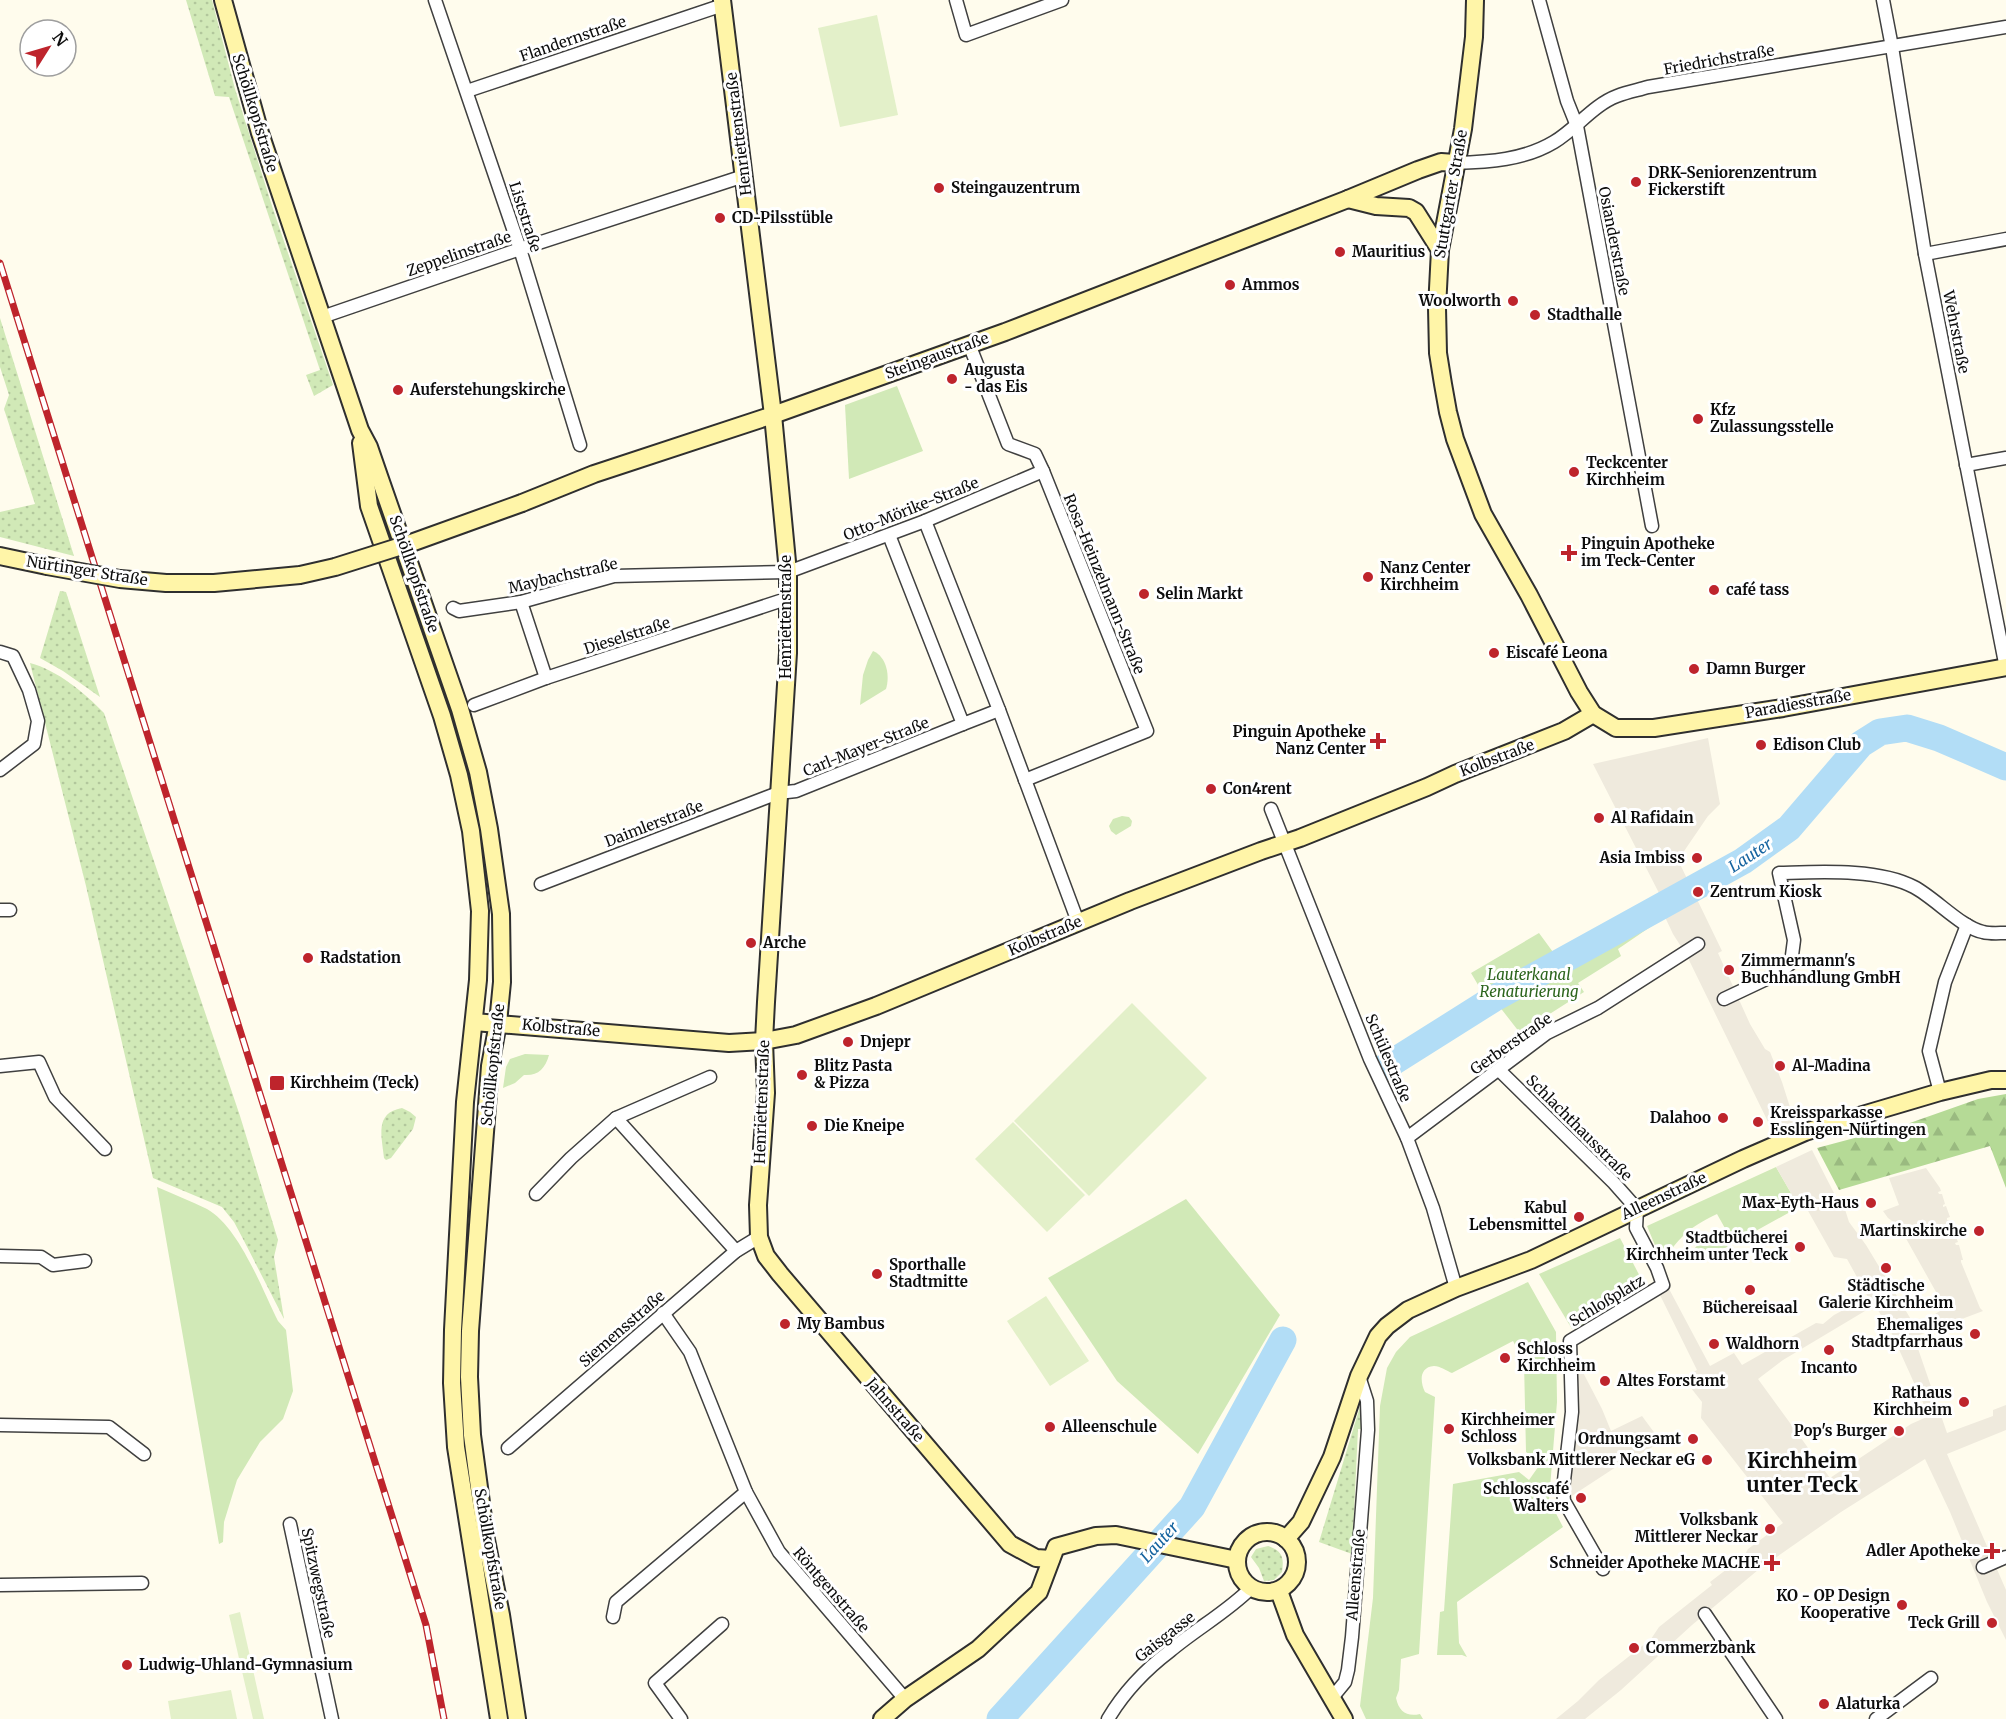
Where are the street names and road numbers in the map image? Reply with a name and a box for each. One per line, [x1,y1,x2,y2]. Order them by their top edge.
street label: Flandernstraße [517,11,629,66]
street label: Friedrichstraße [1662,40,1776,79]
street label: Schöllkopfstraße [228,51,283,174]
street label: Henriettenstraße [721,71,755,197]
street label: Stuttgarter Straße [1430,128,1471,260]
street label: Liststraße [505,179,546,255]
street label: Osianderstraße [1595,185,1634,297]
street label: Zeppelinstraße [404,227,514,280]
street label: Wehrstraße [1939,288,1974,375]
street label: Steingaustraße [882,328,991,383]
street label: Otto-Mörike-Straße [840,473,981,544]
street label: Rosa-Heinzelmann-Straße [1060,491,1149,677]
street label: Schöllkopfstraße [386,513,443,635]
street label: Nürtinger Straße [25,552,149,589]
street label: Maybachstraße [506,554,620,597]
street label: Henriettenstraße [776,555,795,679]
street label: Dieselstraße [581,613,673,658]
street label: Paradiesstraße [1744,685,1852,722]
street label: Carl-Mayer-Straße [800,713,932,780]
street label: Kolbstraße [1457,735,1537,780]
street label: Daimlerstraße [602,796,706,851]
street label: Kolbstraße [1005,911,1085,960]
street label: Schöllkopfstraße [477,1003,508,1127]
street label: Gerberstraße [1466,1008,1555,1079]
street label: Schülestraße [1361,1011,1416,1105]
street label: Kolbstraße [521,1015,601,1040]
street label: Henriettenstraße [750,1040,773,1164]
street label: Schlachthausstraße [1522,1071,1636,1185]
street label: Alleenstraße [1617,1167,1710,1224]
street label: Schloßplatz [1566,1271,1648,1331]
street label: Siemensstraße [575,1286,668,1371]
street label: Jahnstraße [862,1373,928,1446]
street label: Schöllkopfstraße [470,1487,511,1611]
street label: Spitzwegstraße [298,1526,339,1640]
street label: Alleenstraße [1342,1528,1369,1622]
street label: Röntgenstraße [789,1543,874,1636]
street label: Gaisgasse [1131,1607,1199,1666]

